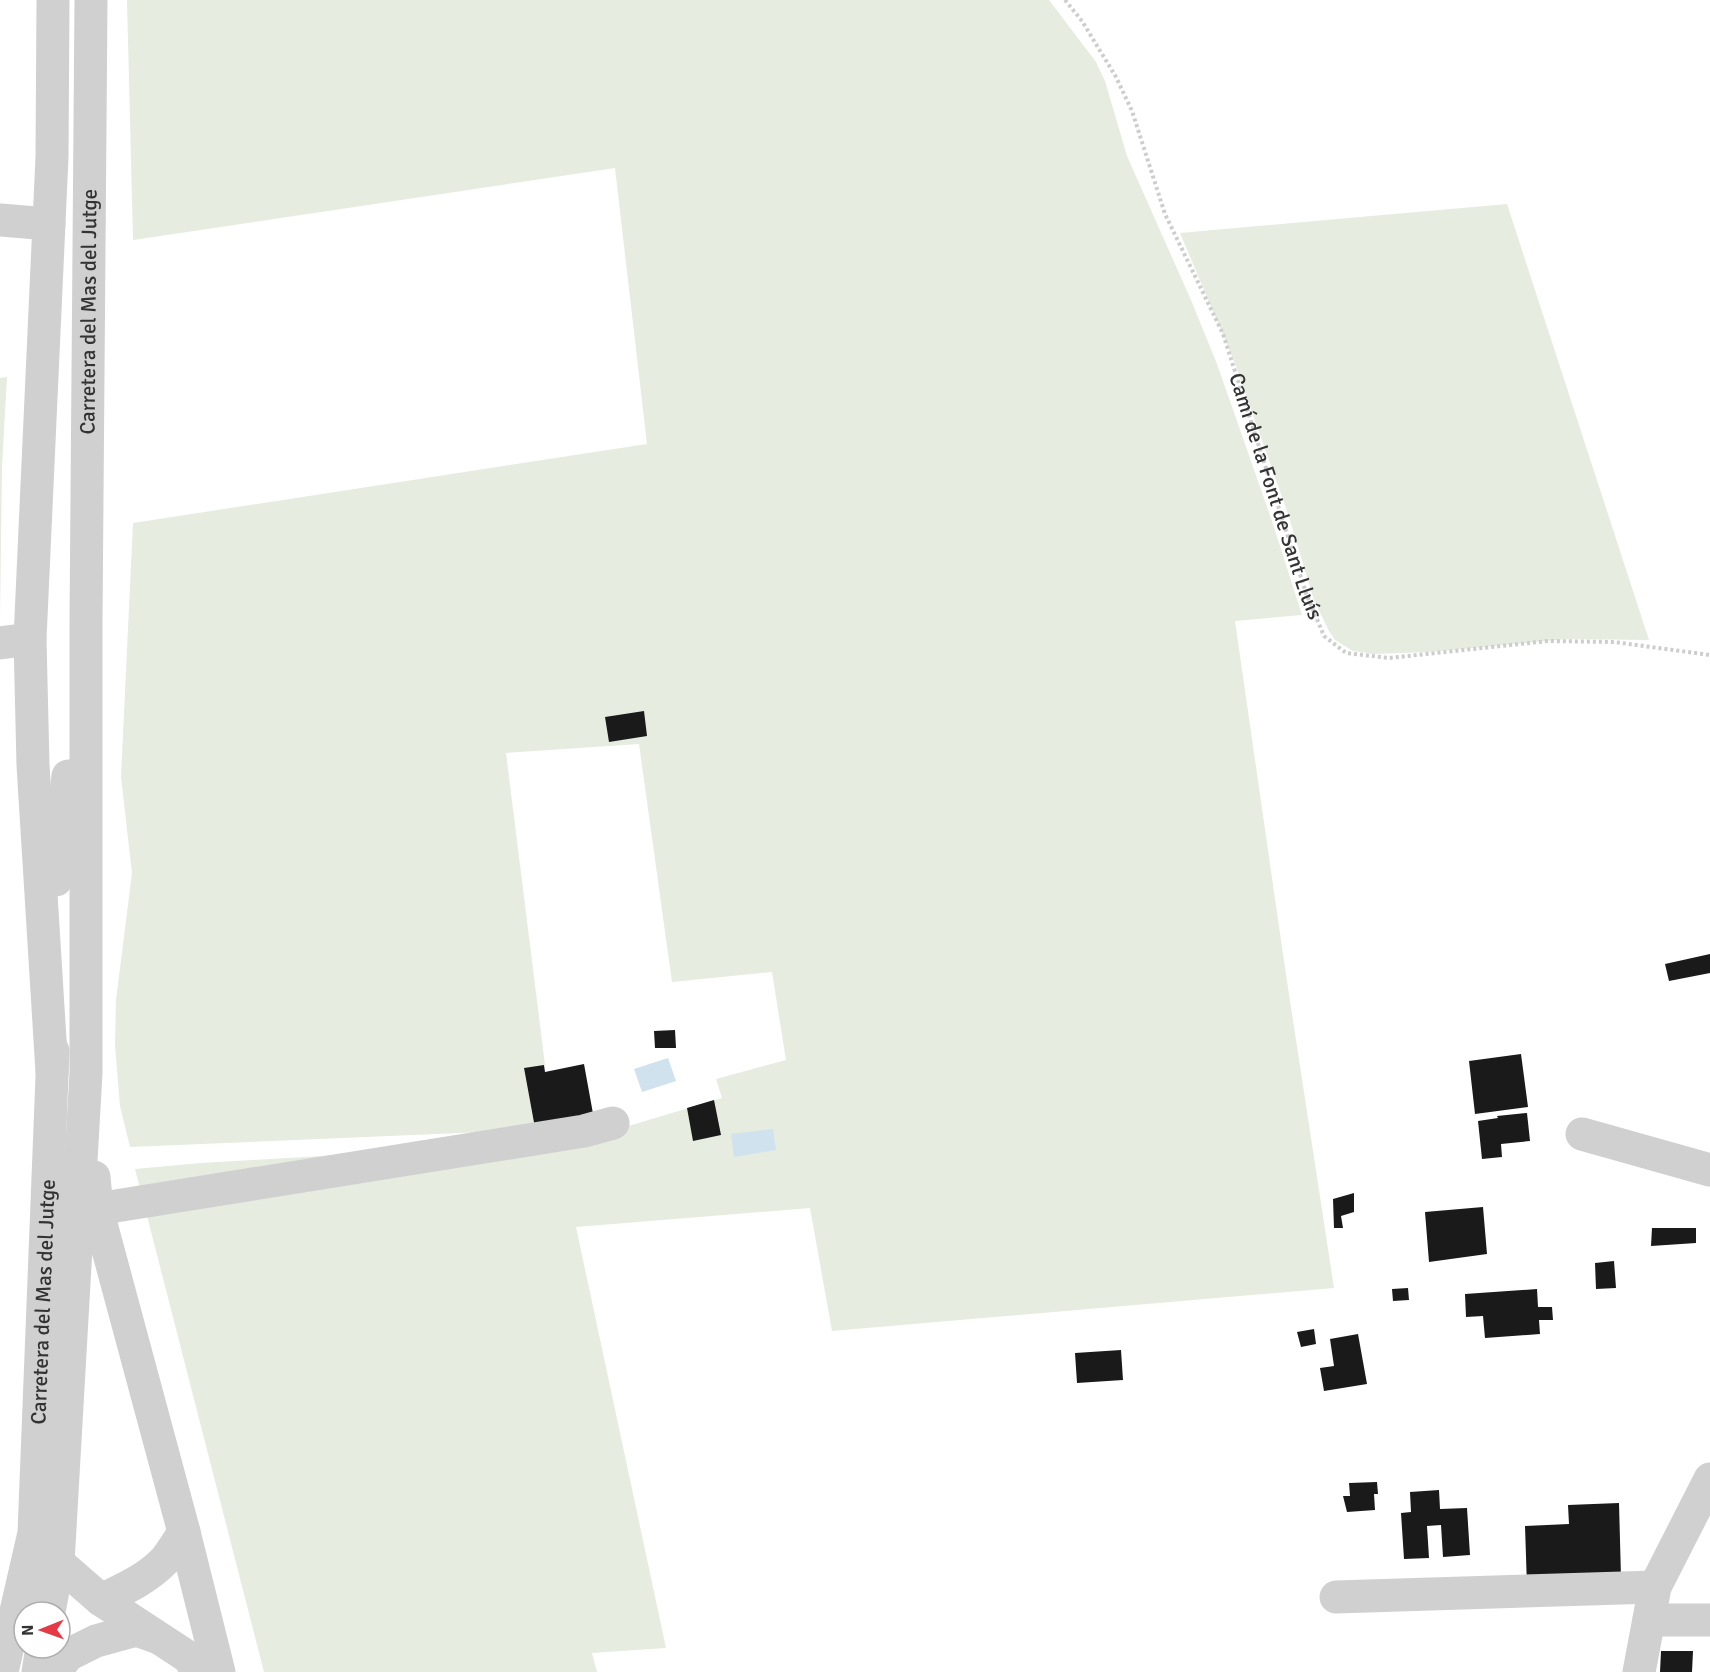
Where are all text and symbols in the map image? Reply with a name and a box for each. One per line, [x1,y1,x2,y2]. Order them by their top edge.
street label: Carretera del Mas del Jutge [75,189,102,434]
street label: Camí de la Font de Sant Lluís [1223,370,1329,623]
street label: Carretera del Mas del Jutge [25,1179,61,1425]
north arrow [12,1600,72,1660]
text: N [18,1625,38,1636]

